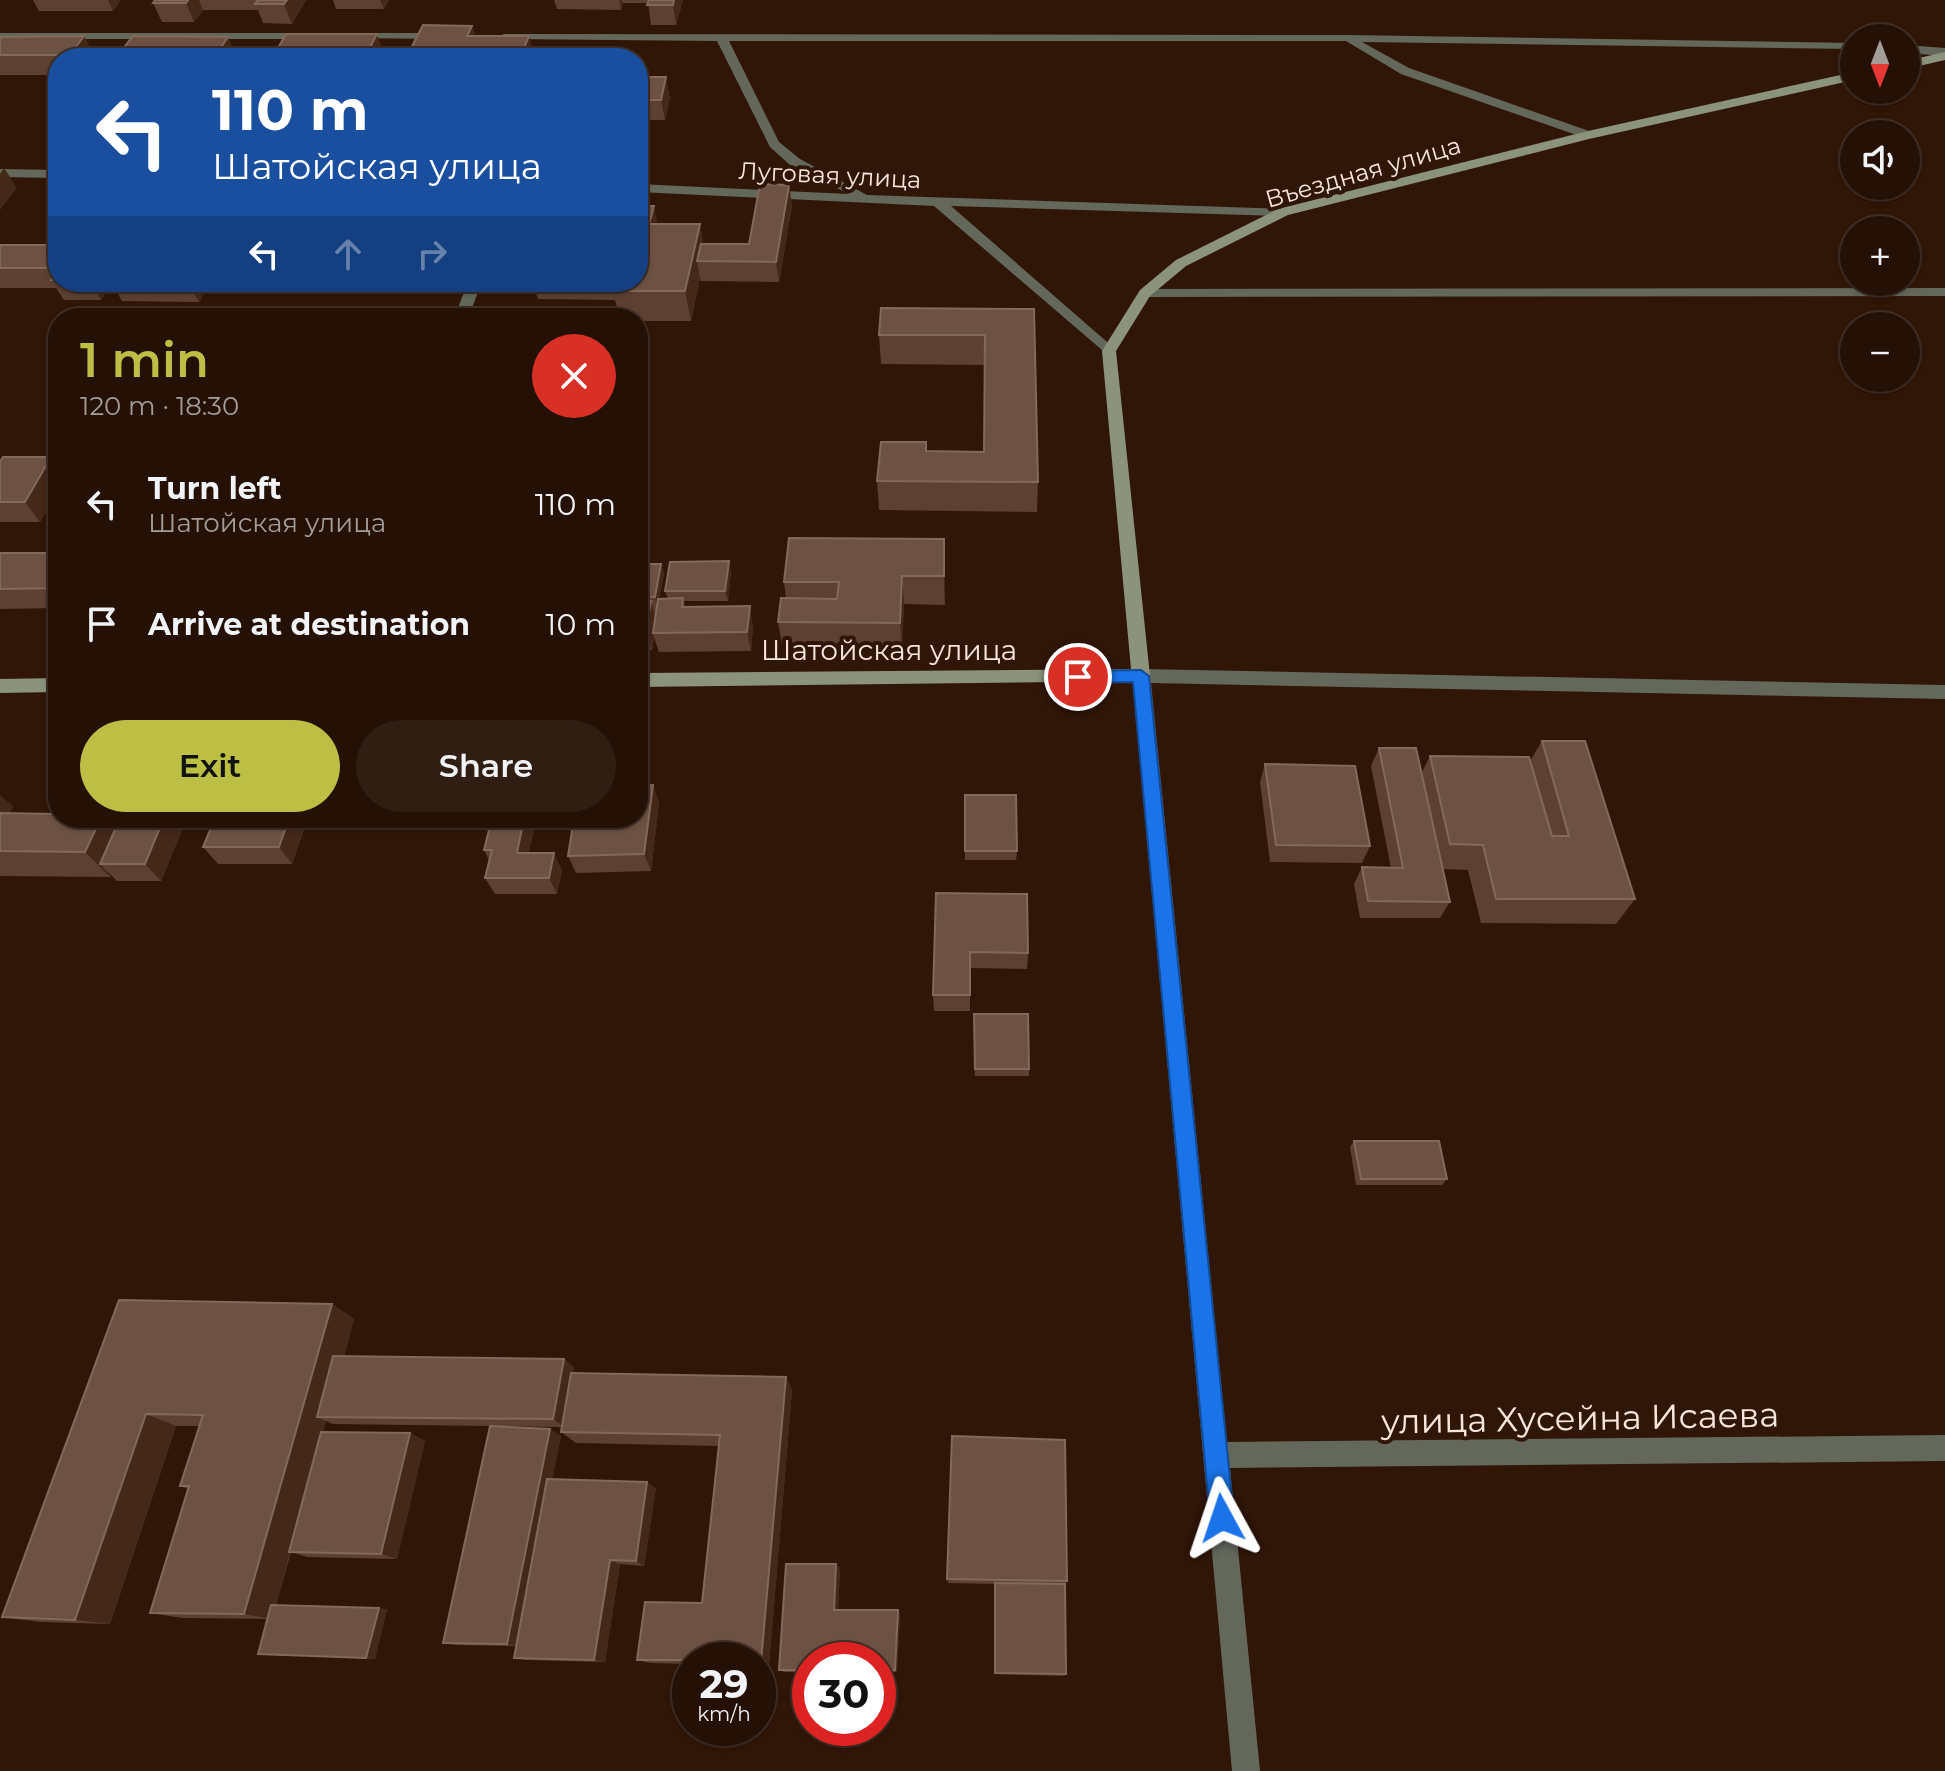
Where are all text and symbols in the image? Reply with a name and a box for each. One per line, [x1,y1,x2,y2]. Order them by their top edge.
north arrow [1840,24,1920,104]
map controls [1840,24,1920,392]
text: 110 m [212,76,369,144]
icon: left [80,80,184,184]
button: sound [1840,120,1920,200]
street label: Въездная улица [1262,130,1464,214]
text: Шатойская улица [212,144,542,188]
street label: Луговая улица [738,156,922,194]
button: + [1840,216,1920,296]
icon: left [242,232,286,276]
icon: ahead [326,232,370,276]
icon: right [410,232,454,276]
button: − [1840,312,1920,392]
text: 1 min [80,331,209,389]
button: close [532,334,616,418]
text: 120 m · 18:30 [80,390,239,422]
text: Turn left [148,470,281,507]
icon: left [80,482,124,526]
text: 110 m [535,486,616,523]
text: Шатойская улица [148,507,386,539]
icon: arrive [80,602,124,646]
text: Arrive at destination [148,606,470,643]
text: 10 m [546,606,616,643]
street label: Шатойская улица [761,633,1017,667]
pin [1044,643,1112,711]
icon: arrive [1056,655,1100,699]
button: Exit [80,720,340,812]
button: Share [356,720,616,812]
street label: улица Хусейна Исаева [1380,1394,1779,1442]
position arrow [1180,1476,1264,1560]
speed limit sign: 30 [792,1642,896,1746]
text: 29 [699,1659,749,1708]
text: km/h [697,1702,751,1726]

